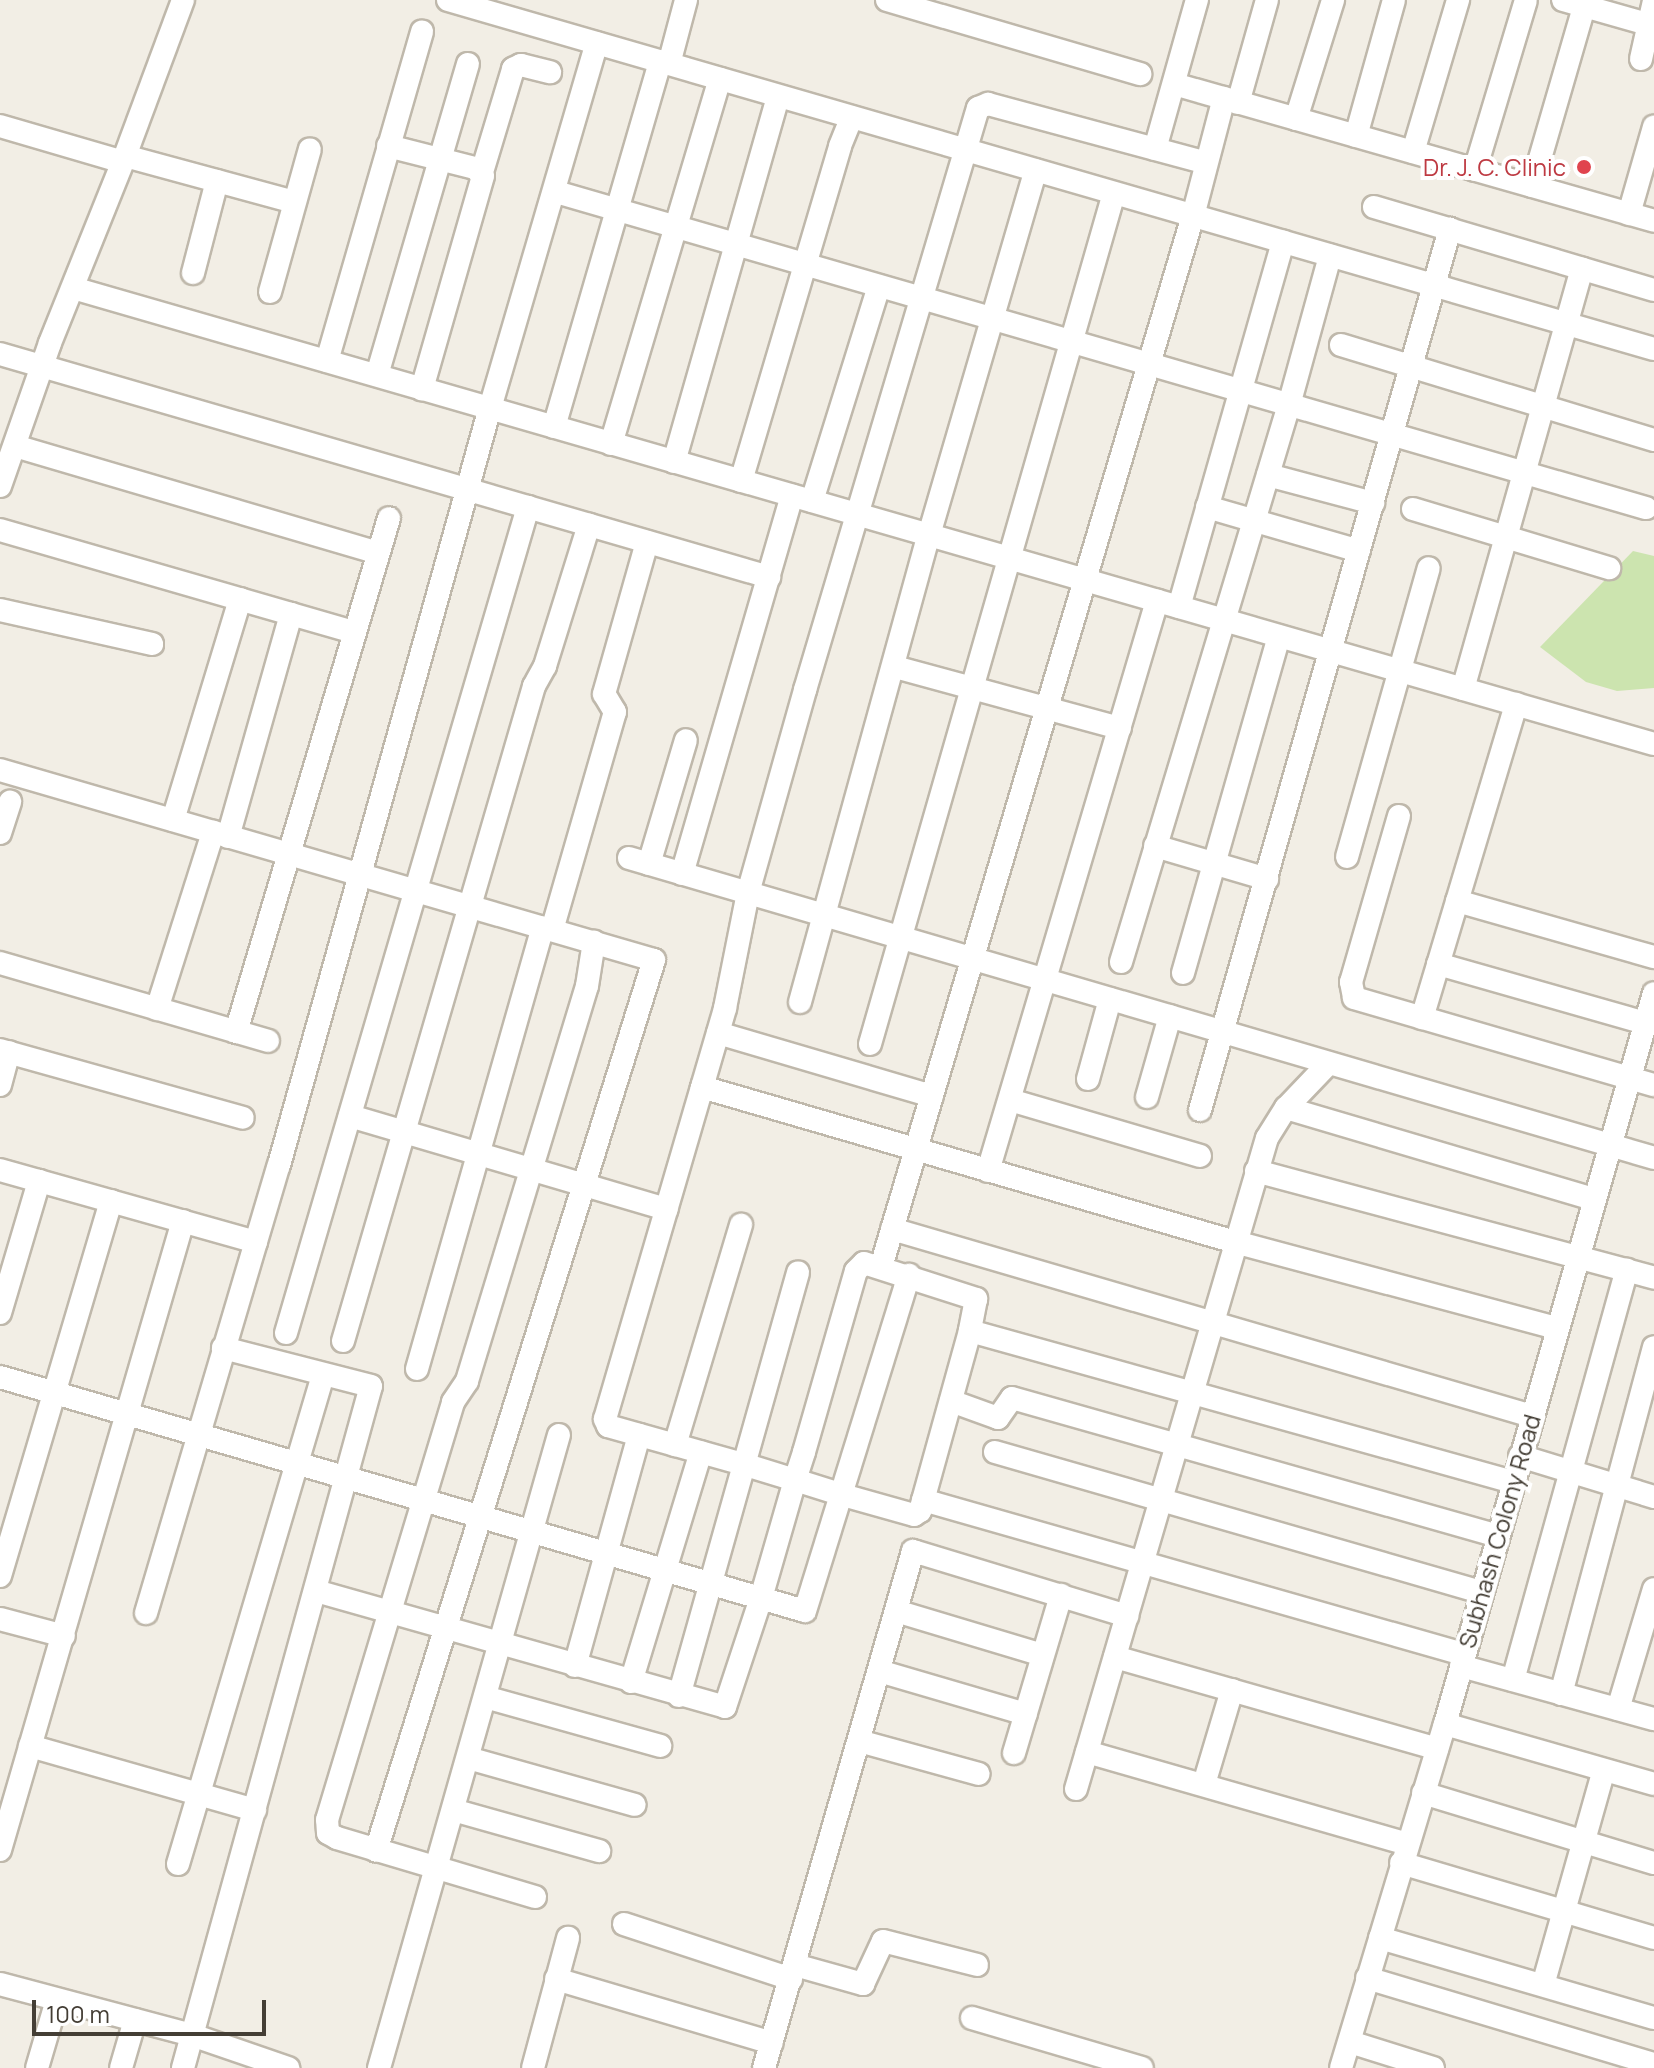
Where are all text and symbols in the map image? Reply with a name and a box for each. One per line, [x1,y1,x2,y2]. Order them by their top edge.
place label: Dr. J. C. Clinic [1423,153,1566,181]
marker: Dr. J. C. Clinic [1573,156,1595,178]
street label: Subhash Colony Road [1452,1411,1546,1651]
scale bar [36,1984,270,2034]
text: 100 m [46,1997,110,2030]

